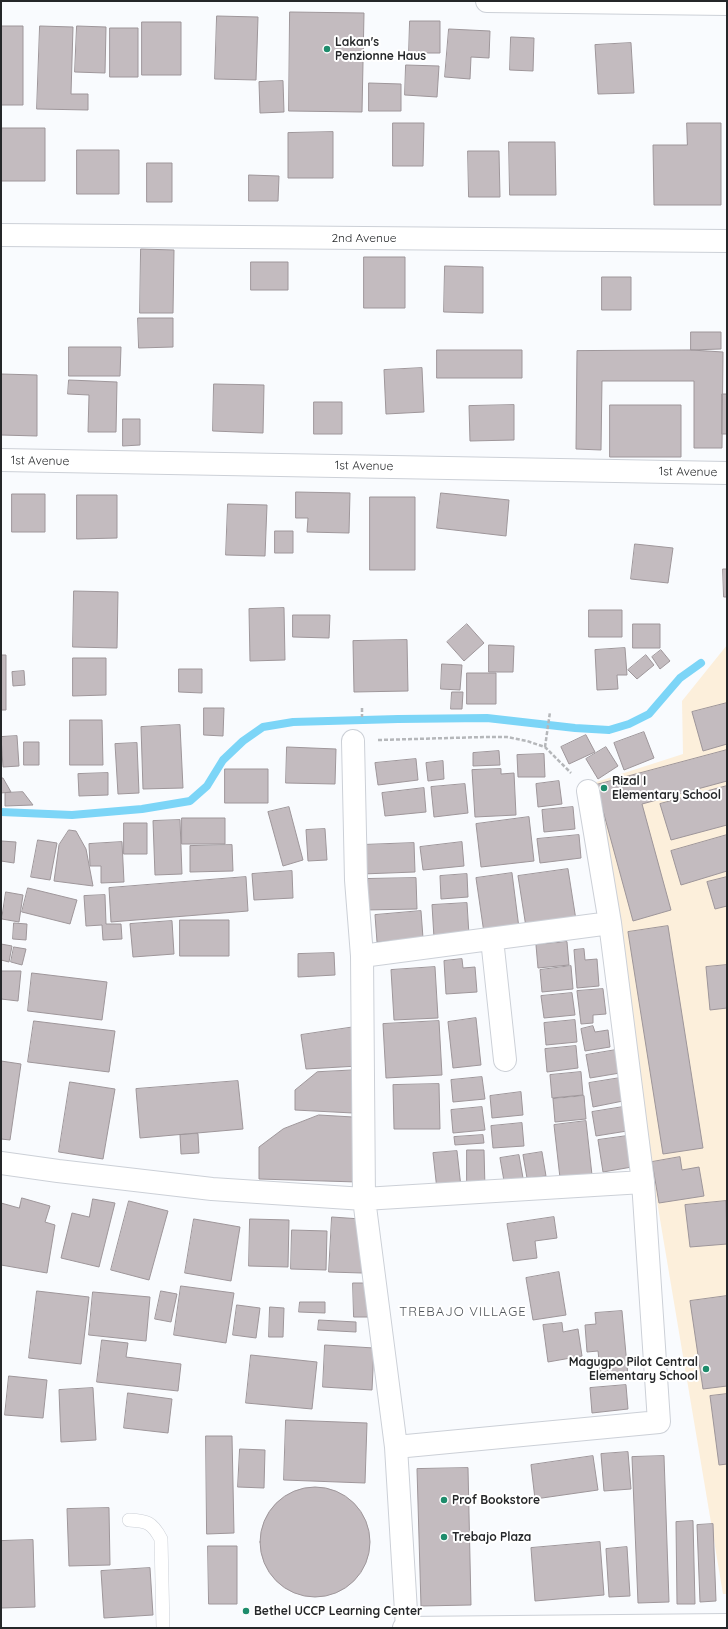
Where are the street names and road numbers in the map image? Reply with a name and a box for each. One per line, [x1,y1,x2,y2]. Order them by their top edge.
street label: 2nd Avenue [331,231,397,245]
street label: 1st Avenue [11,453,69,469]
street label: 1st Avenue [335,458,393,474]
street label: 1st Avenue [659,464,717,480]

